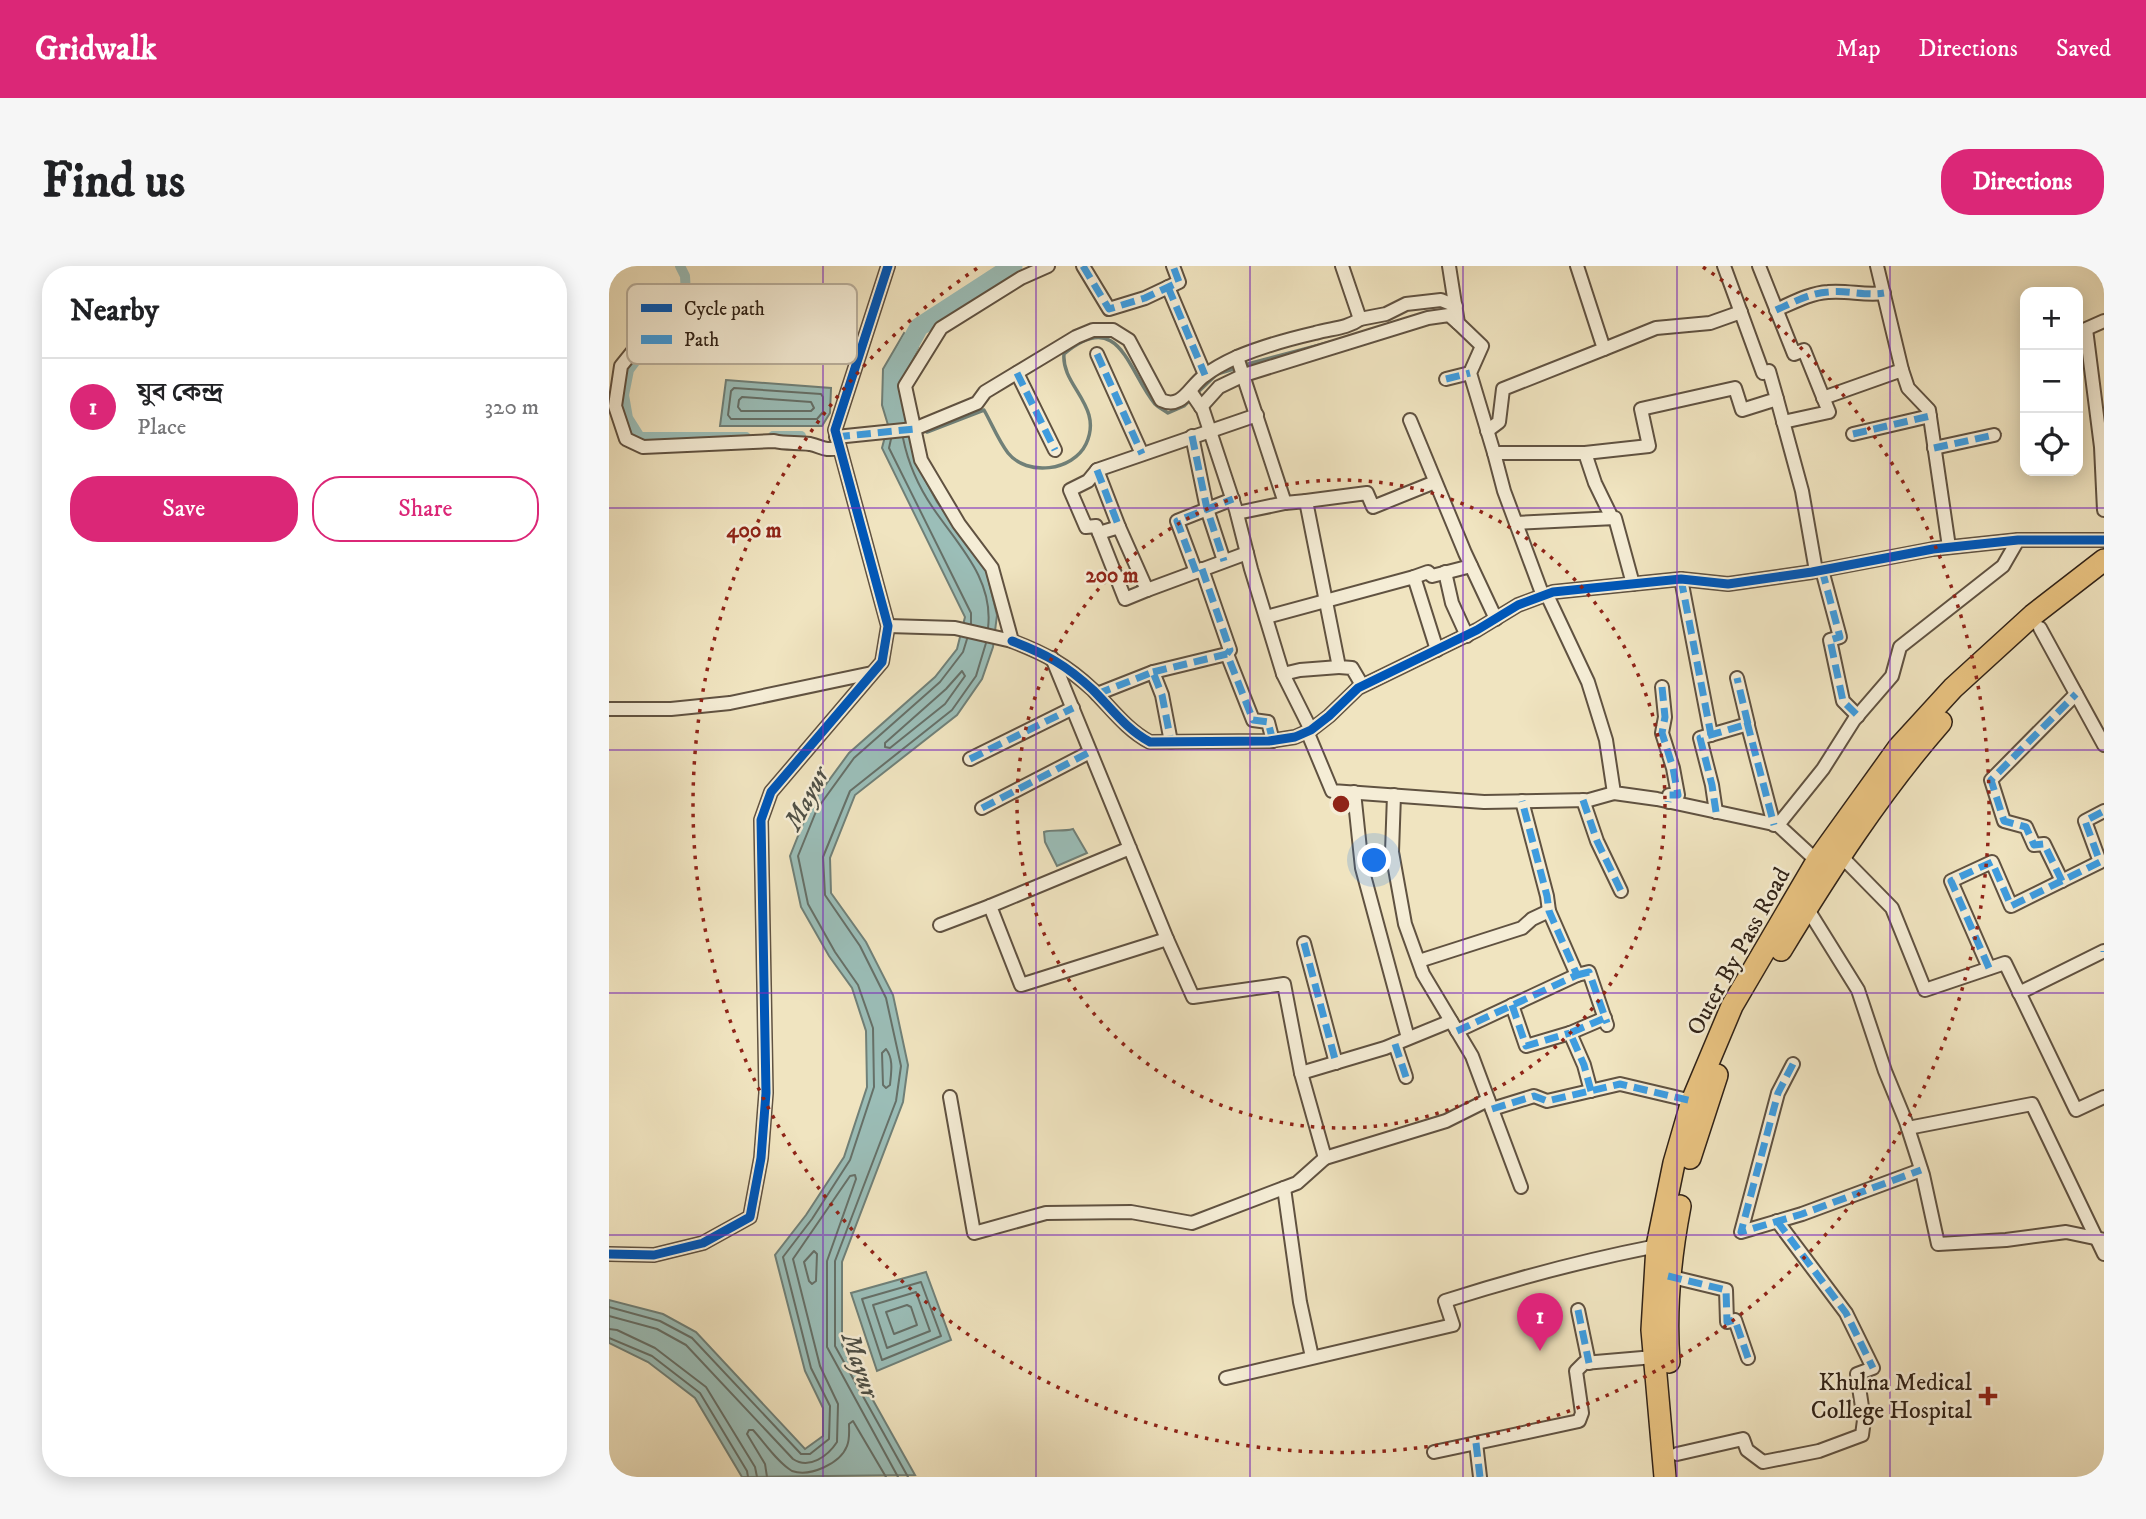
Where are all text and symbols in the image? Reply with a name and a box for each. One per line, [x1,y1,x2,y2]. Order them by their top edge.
text: Gridwalk [35,29,157,70]
text: Map [1836,34,1881,64]
text: Directions [1919,34,2018,64]
text: Saved [2056,34,2111,64]
button: Directions [1941,149,2104,215]
text: Find us [42,151,185,213]
legend [627,284,857,364]
map controls [2020,287,2083,476]
button: + [2020,287,2083,350]
text: Nearby [70,293,159,330]
text: Cycle path [684,298,765,321]
text: Path [684,329,719,352]
button: − [2020,350,2083,413]
text: যুব কেন্দ্র [137,376,223,409]
text: 1 [89,393,97,422]
text: 320 m [485,393,539,422]
text: Place [137,413,186,442]
button: locate [2020,413,2083,476]
button: Save [70,476,298,542]
button: Share [312,476,539,542]
text: 400 m [727,518,782,544]
text: 200 m [1085,563,1139,589]
water label: Mayur [776,760,838,838]
centre of rings [1329,792,1353,816]
your location [1357,843,1391,877]
street label: Outer By Pass Road [1680,862,1797,1041]
pin: 1 [1517,1293,1563,1351]
water label: Mayur [832,1327,887,1404]
place label: Khulna Medical College Hospital [1811,1368,1973,1426]
marker: Khulna Medical College Hospital [1978,1386,1998,1406]

